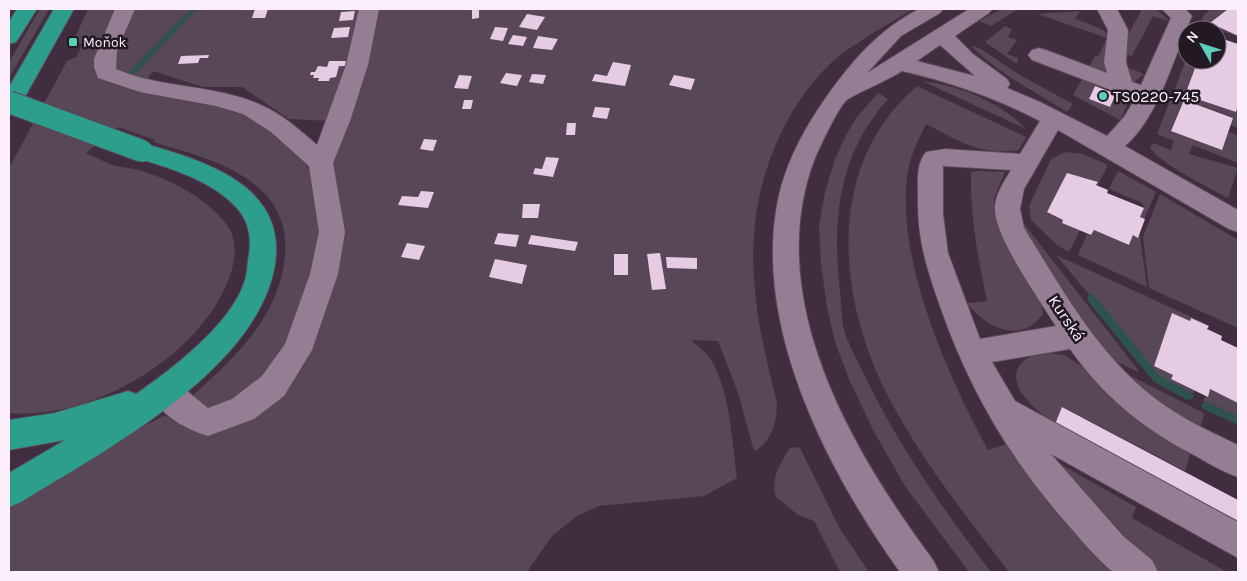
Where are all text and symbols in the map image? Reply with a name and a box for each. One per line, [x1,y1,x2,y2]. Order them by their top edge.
north arrow [1177,20,1227,70]
text: N [1183,28,1202,46]
place label: Moňok [83,34,127,51]
marker: Moňok [67,36,79,48]
place label: TS0220-745 [1113,87,1199,106]
marker: TS0220-745 [1097,90,1109,102]
street label: Kurská [1044,292,1089,345]

